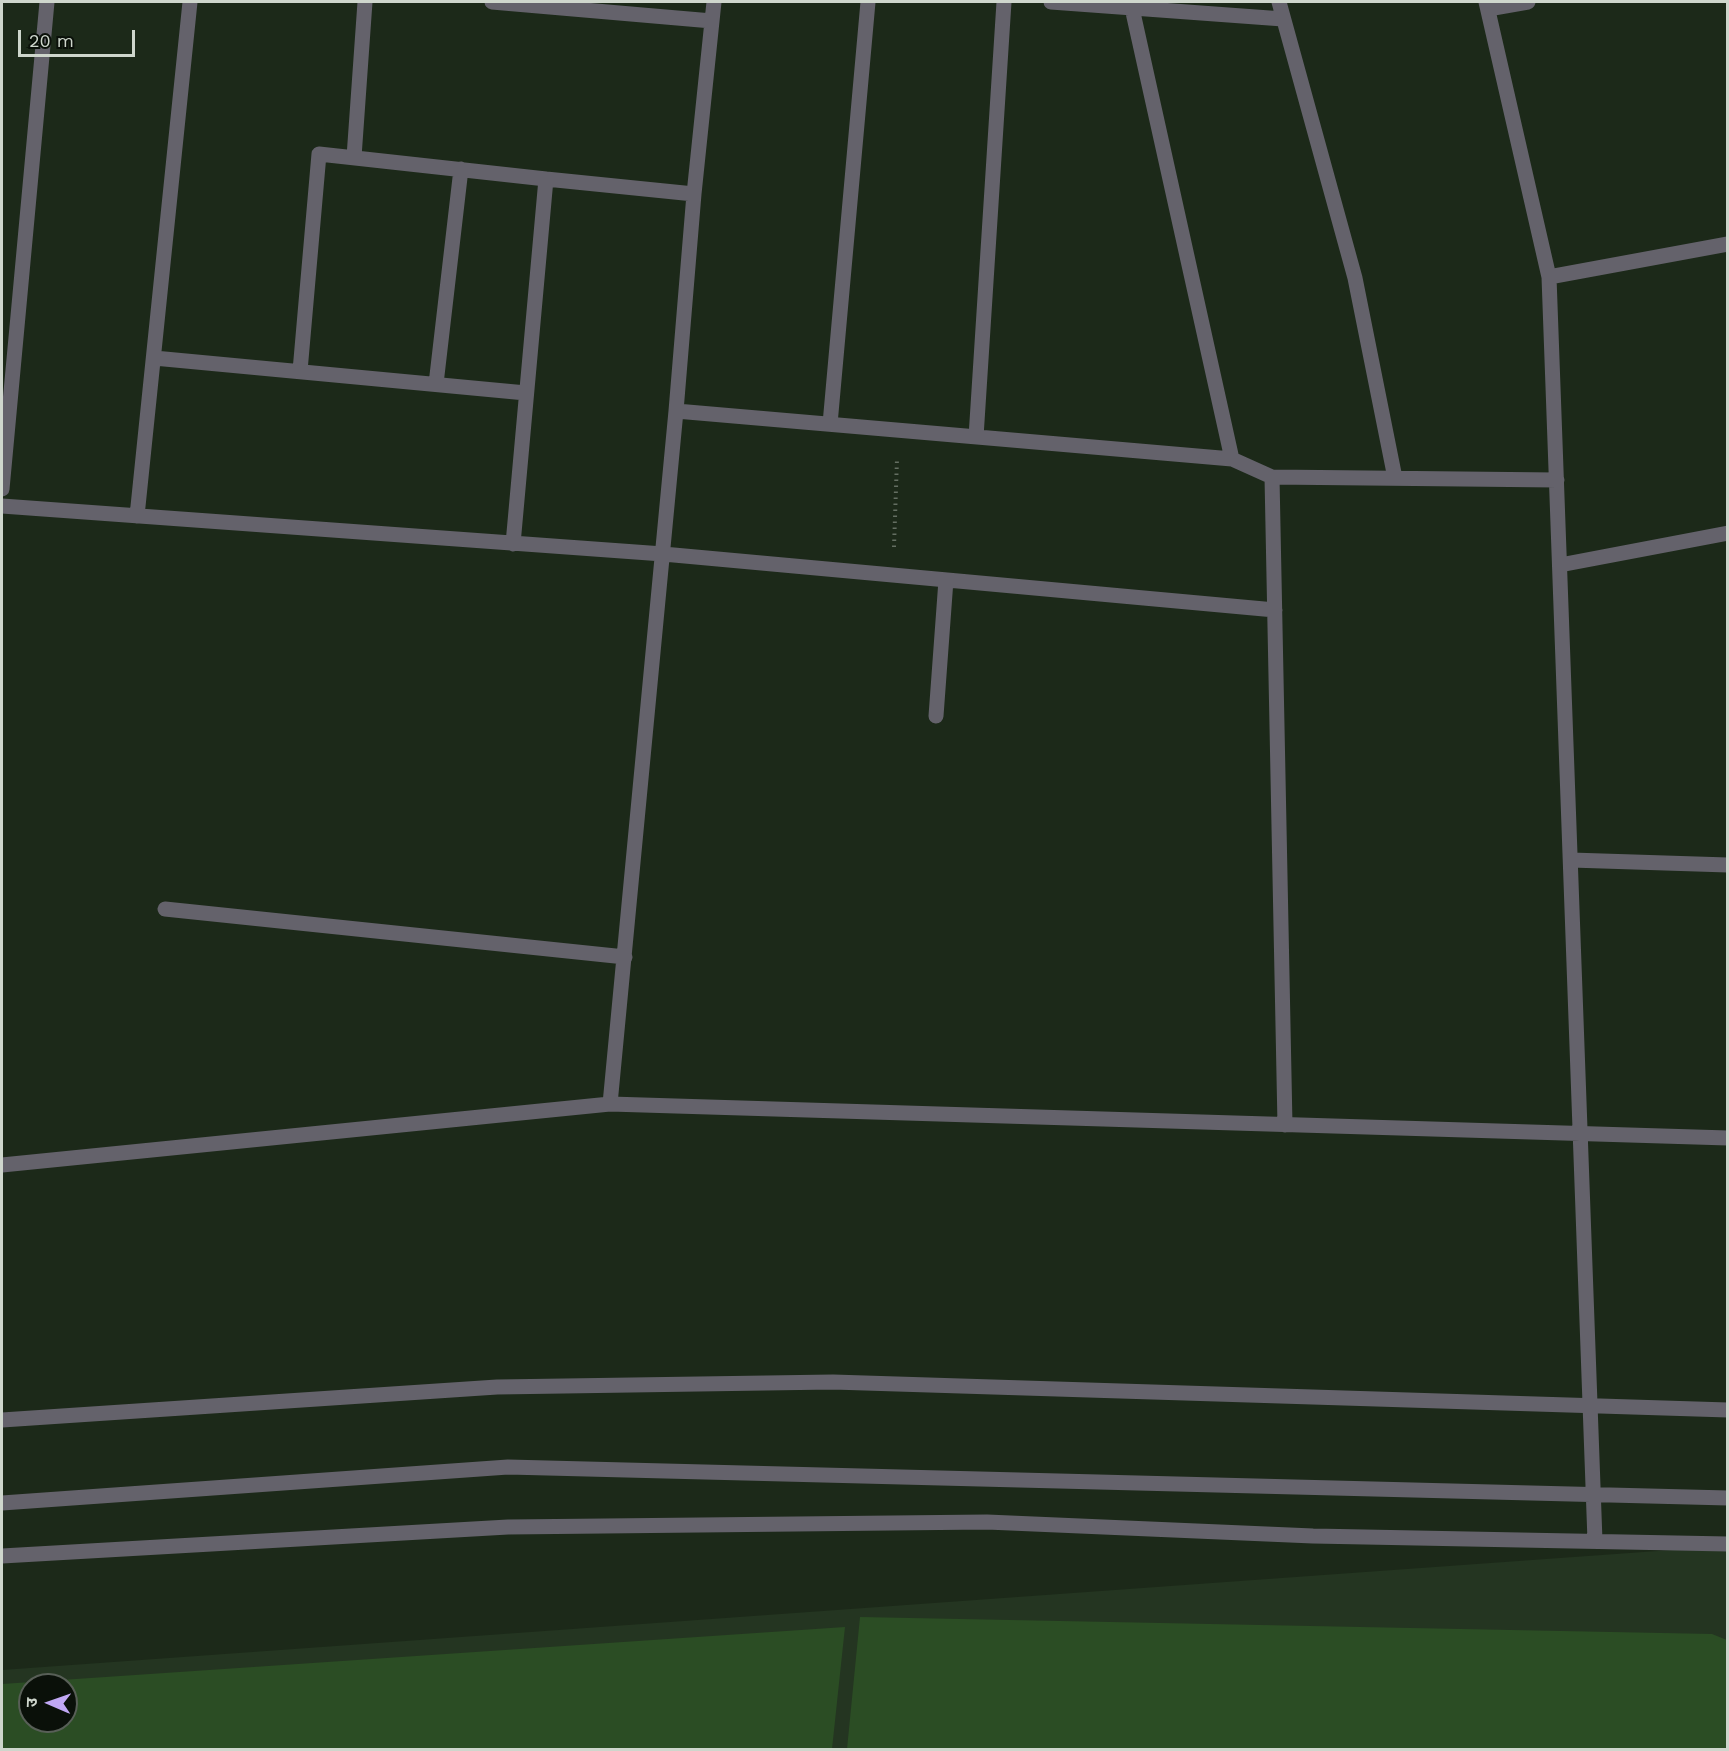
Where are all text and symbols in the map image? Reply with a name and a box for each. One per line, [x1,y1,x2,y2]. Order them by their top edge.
scale bar [21,18,138,56]
text: 20 m [29,30,74,51]
north arrow [18,1673,78,1733]
text: उ [22,1697,41,1707]

